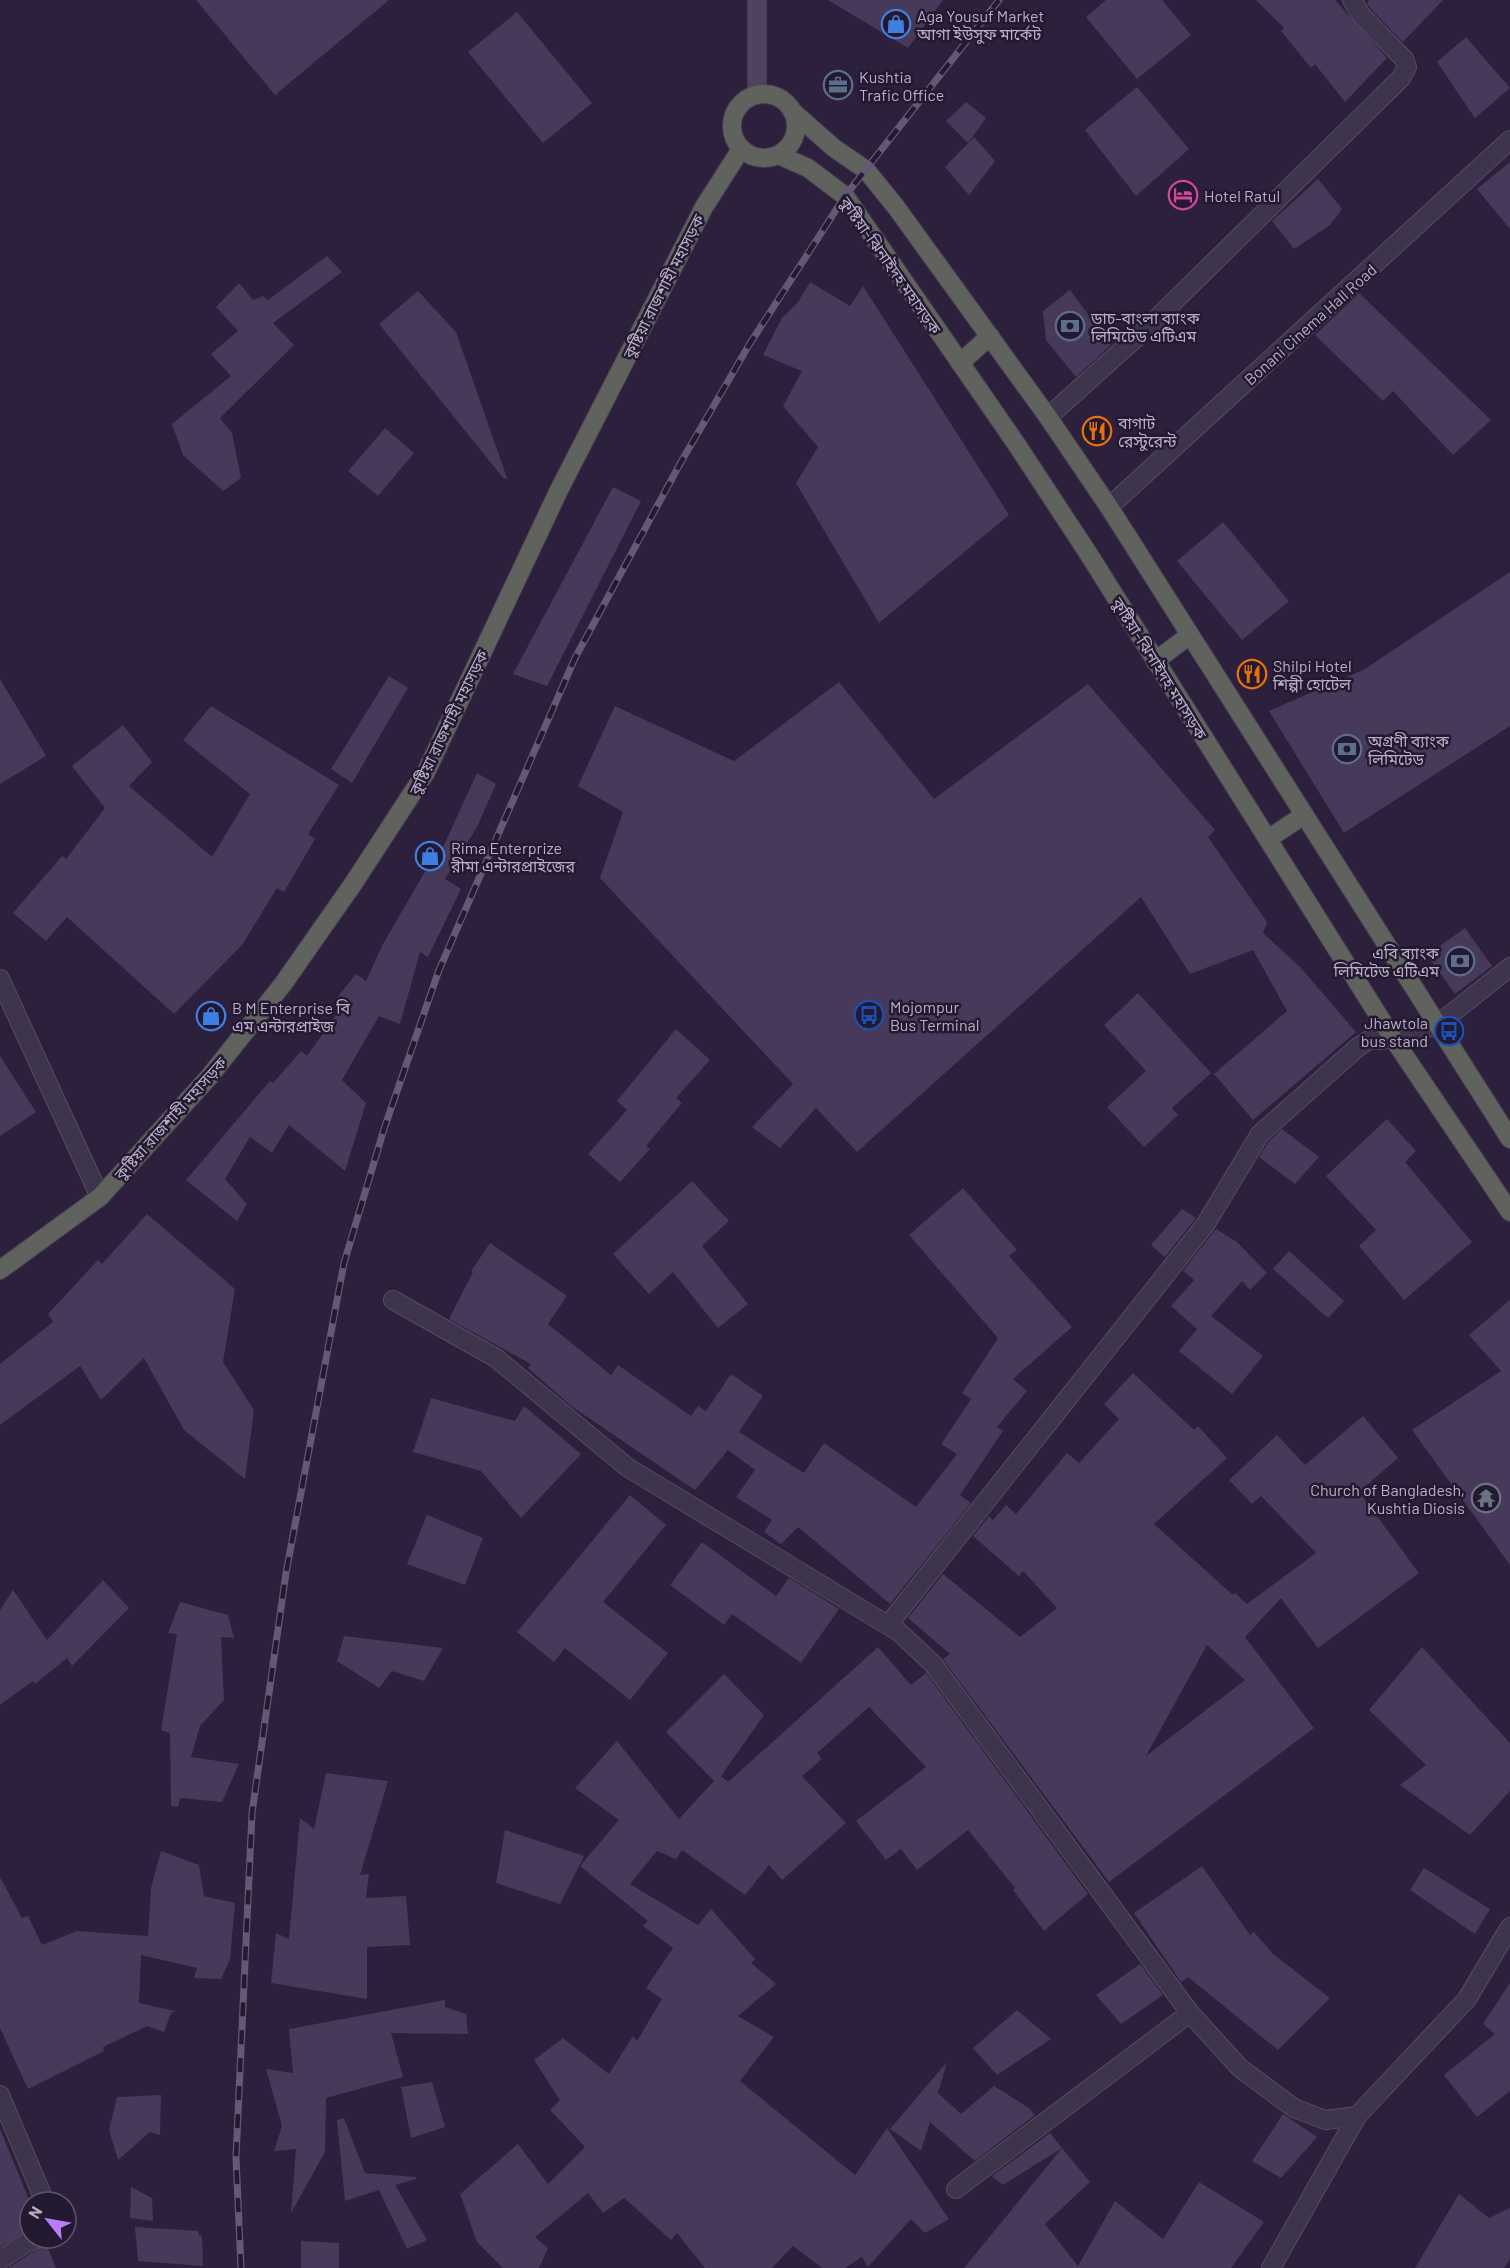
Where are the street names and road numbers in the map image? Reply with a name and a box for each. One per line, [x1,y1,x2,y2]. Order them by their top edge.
street label: কুষ্টিয়া-ঝিনাইদহ মহাসড়ক [835,192,946,339]
street label: কুষ্টিয়া রাজশাহী মহাসড়ক [618,210,709,362]
street label: Bonani Cinema Hall Road [1240,260,1380,388]
street label: কুষ্টিয়া-ঝিনাইদহ মহাসড়ক [1107,593,1212,744]
street label: কুষ্টিয়া রাজশাহী মহাসড়ক [404,646,493,799]
street label: কুষ্টিয়া রাজশাহী মহাসড়ক [109,1052,232,1185]

